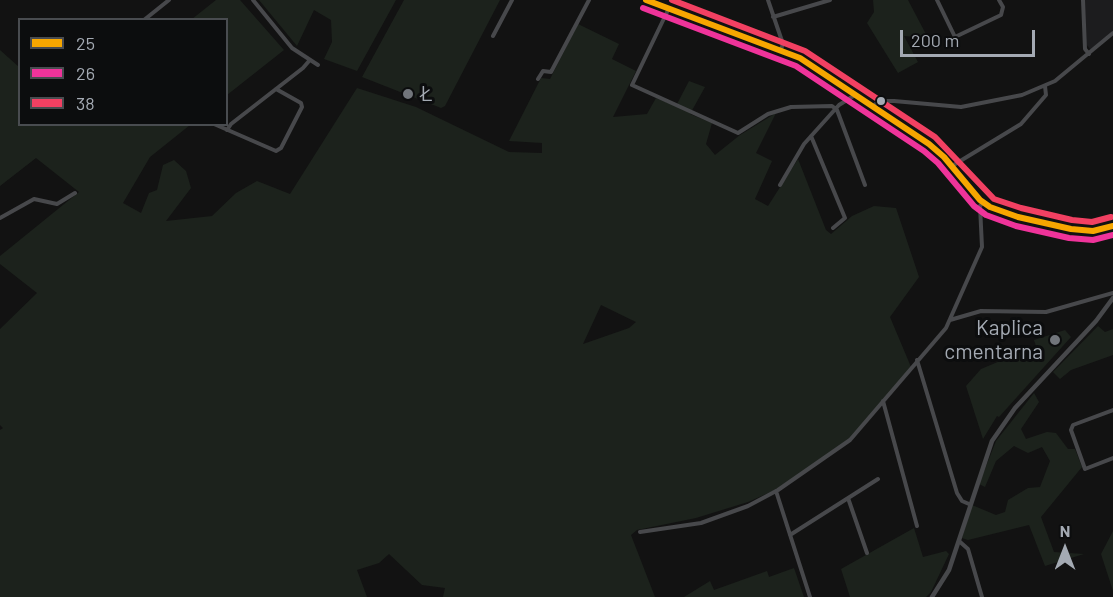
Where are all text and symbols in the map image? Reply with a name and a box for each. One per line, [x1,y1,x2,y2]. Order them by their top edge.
legend [18,18,228,126]
scale bar [903,18,1038,56]
text: 200 m [911,29,959,51]
text: 25 [76,32,95,54]
text: 26 [76,62,95,84]
place label: Ł [420,81,433,107]
marker: Ł [401,87,415,101]
text: 38 [76,92,95,114]
unlabelled marker [875,95,887,107]
place label: Kaplica cmentarna [944,315,1043,365]
marker: Kaplica cmentarna [1048,333,1062,347]
north arrow [1035,519,1095,579]
text: N [1060,521,1070,540]

